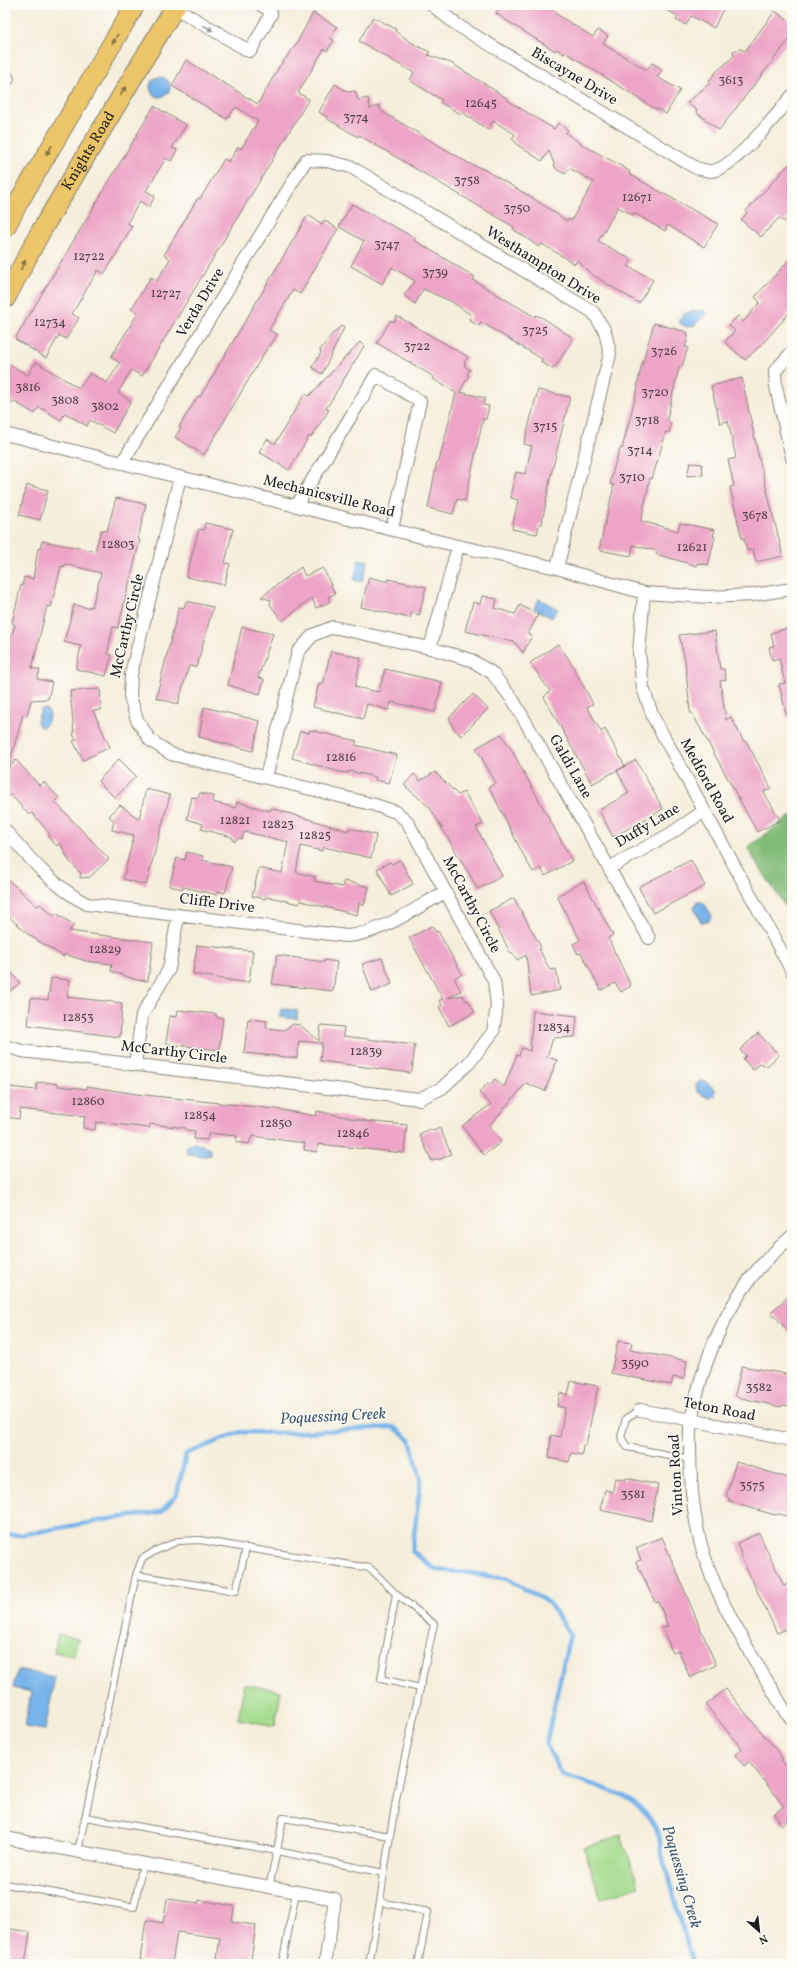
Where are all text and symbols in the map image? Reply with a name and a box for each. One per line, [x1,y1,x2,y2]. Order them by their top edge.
one-way arrow [202,24,214,31]
one-way arrow [112,33,119,45]
street label: Biscayne Drive [527,43,621,111]
house number: 3613 [719,72,744,90]
one-way arrow [120,85,127,97]
house number: 12645 [465,95,497,113]
street label: Knights Road [57,108,121,195]
house number: 3774 [343,109,369,127]
one-way arrow [46,144,53,156]
house number: 3758 [454,172,480,190]
house number: 12671 [622,189,652,207]
house number: 3750 [504,200,531,218]
street label: Westhampton Drive [481,222,605,310]
house number: 3747 [374,236,400,254]
house number: 12722 [73,248,105,266]
one-way arrow [20,259,26,270]
street label: Verda Drive [172,264,230,342]
house number: 3739 [422,264,448,282]
house number: 12727 [151,285,181,303]
house number: 12734 [34,314,66,332]
house number: 3725 [522,322,548,340]
house number: 3722 [404,338,430,356]
house number: 3726 [651,343,678,361]
house number: 3816 [16,379,41,397]
house number: 3720 [641,384,669,402]
house number: 3808 [51,392,79,410]
house number: 3802 [91,398,119,416]
house number: 3718 [635,412,659,430]
house number: 3715 [533,418,557,436]
house number: 3714 [627,442,653,460]
house number: 3710 [619,469,645,487]
street label: Mechanicsville Road [261,470,397,524]
house number: 3678 [742,507,768,525]
house number: 12803 [102,536,135,554]
house number: 12621 [677,539,707,557]
street label: McCarthy Circle [106,572,150,680]
street label: Galdi Lane [543,731,597,803]
street label: Medford Road [674,735,738,827]
house number: 12816 [326,749,357,767]
street label: Duffy Lane [612,798,684,854]
house number: 12821 [220,812,250,830]
house number: 12823 [262,816,294,834]
house number: 12825 [299,827,331,845]
street label: McCarthy Circle [437,853,505,957]
street label: Cliffe Drive [178,889,256,919]
house number: 12829 [89,941,121,959]
house number: 12853 [62,1009,94,1027]
house number: 12834 [537,1019,571,1037]
street label: McCarthy Circle [120,1036,228,1070]
house number: 12839 [350,1043,382,1061]
house number: 12860 [71,1093,105,1111]
house number: 12854 [184,1107,216,1125]
house number: 12850 [260,1115,292,1133]
house number: 12846 [337,1125,370,1143]
house number: 3590 [621,1355,649,1373]
house number: 3582 [746,1379,772,1397]
street label: Teton Road [681,1393,757,1427]
water label: Poquessing Creek [279,1403,387,1431]
street label: Vinton Road [664,1434,690,1516]
house number: 3575 [739,1477,765,1495]
house number: 3581 [621,1486,645,1504]
water label: Poquessing Creek [656,1823,706,1932]
north arrow [739,1911,779,1951]
text: N [756,1930,770,1947]

